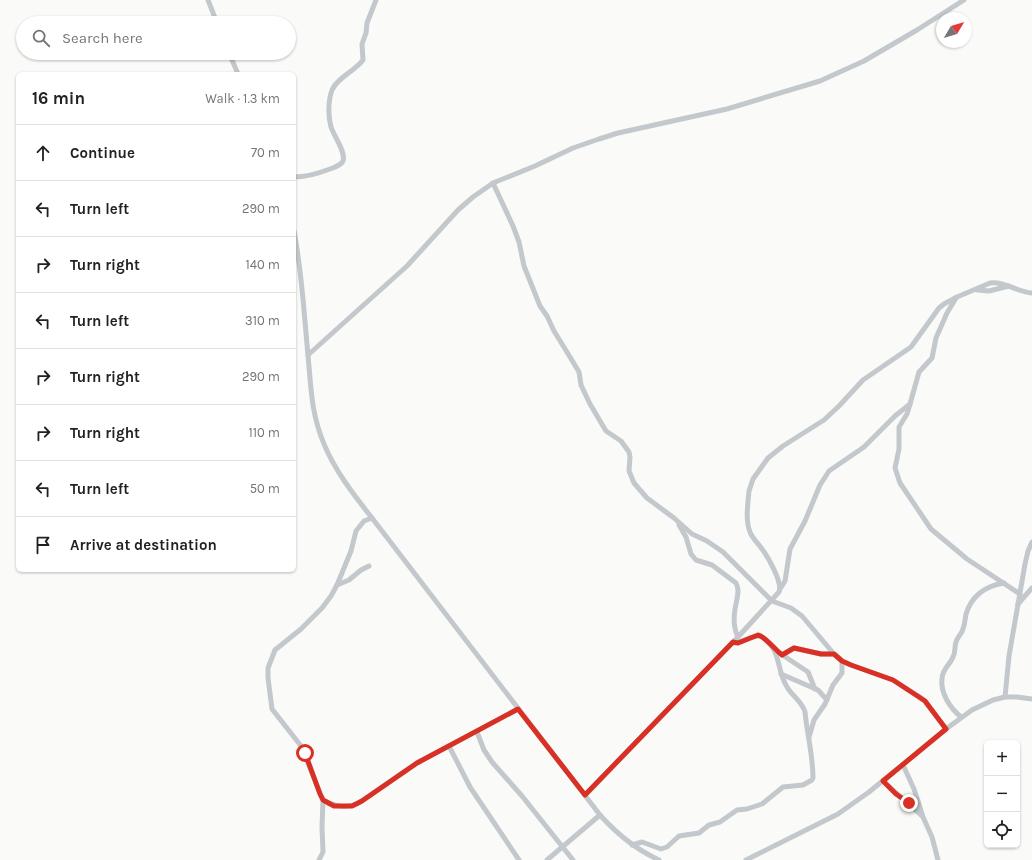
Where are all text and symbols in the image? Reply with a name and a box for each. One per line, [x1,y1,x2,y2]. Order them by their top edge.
north arrow [936,12,972,48]
search box [16,16,296,60]
icon: search [30,27,52,49]
text: Search here [62,29,143,47]
text: 16 min [32,88,85,108]
text: Walk · 1.3 km [205,91,280,106]
icon: ahead [32,142,54,164]
text: Continue [70,144,135,162]
text: 70 m [251,145,280,160]
icon: left [32,198,54,220]
text: Turn left [70,200,129,218]
text: 290 m [242,201,280,216]
icon: right [32,254,54,276]
text: Turn right [70,256,140,274]
text: 140 m [245,257,280,272]
icon: left [32,310,54,332]
text: Turn left [70,312,129,330]
text: 310 m [245,313,280,328]
icon: right [32,366,54,388]
text: Turn right [70,368,140,386]
text: 290 m [242,369,280,384]
icon: right [32,422,54,444]
text: Turn right [70,424,140,442]
text: 110 m [248,425,280,440]
icon: left [32,478,54,500]
text: Turn left [70,480,129,498]
text: 50 m [250,481,280,496]
icon: arrive [32,534,54,556]
text: Arrive at destination [70,536,217,554]
map controls [984,740,1020,848]
button: + [984,740,1020,776]
route start [296,744,314,762]
button: − [984,776,1020,812]
route end [900,794,918,812]
button: locate [984,812,1020,848]

